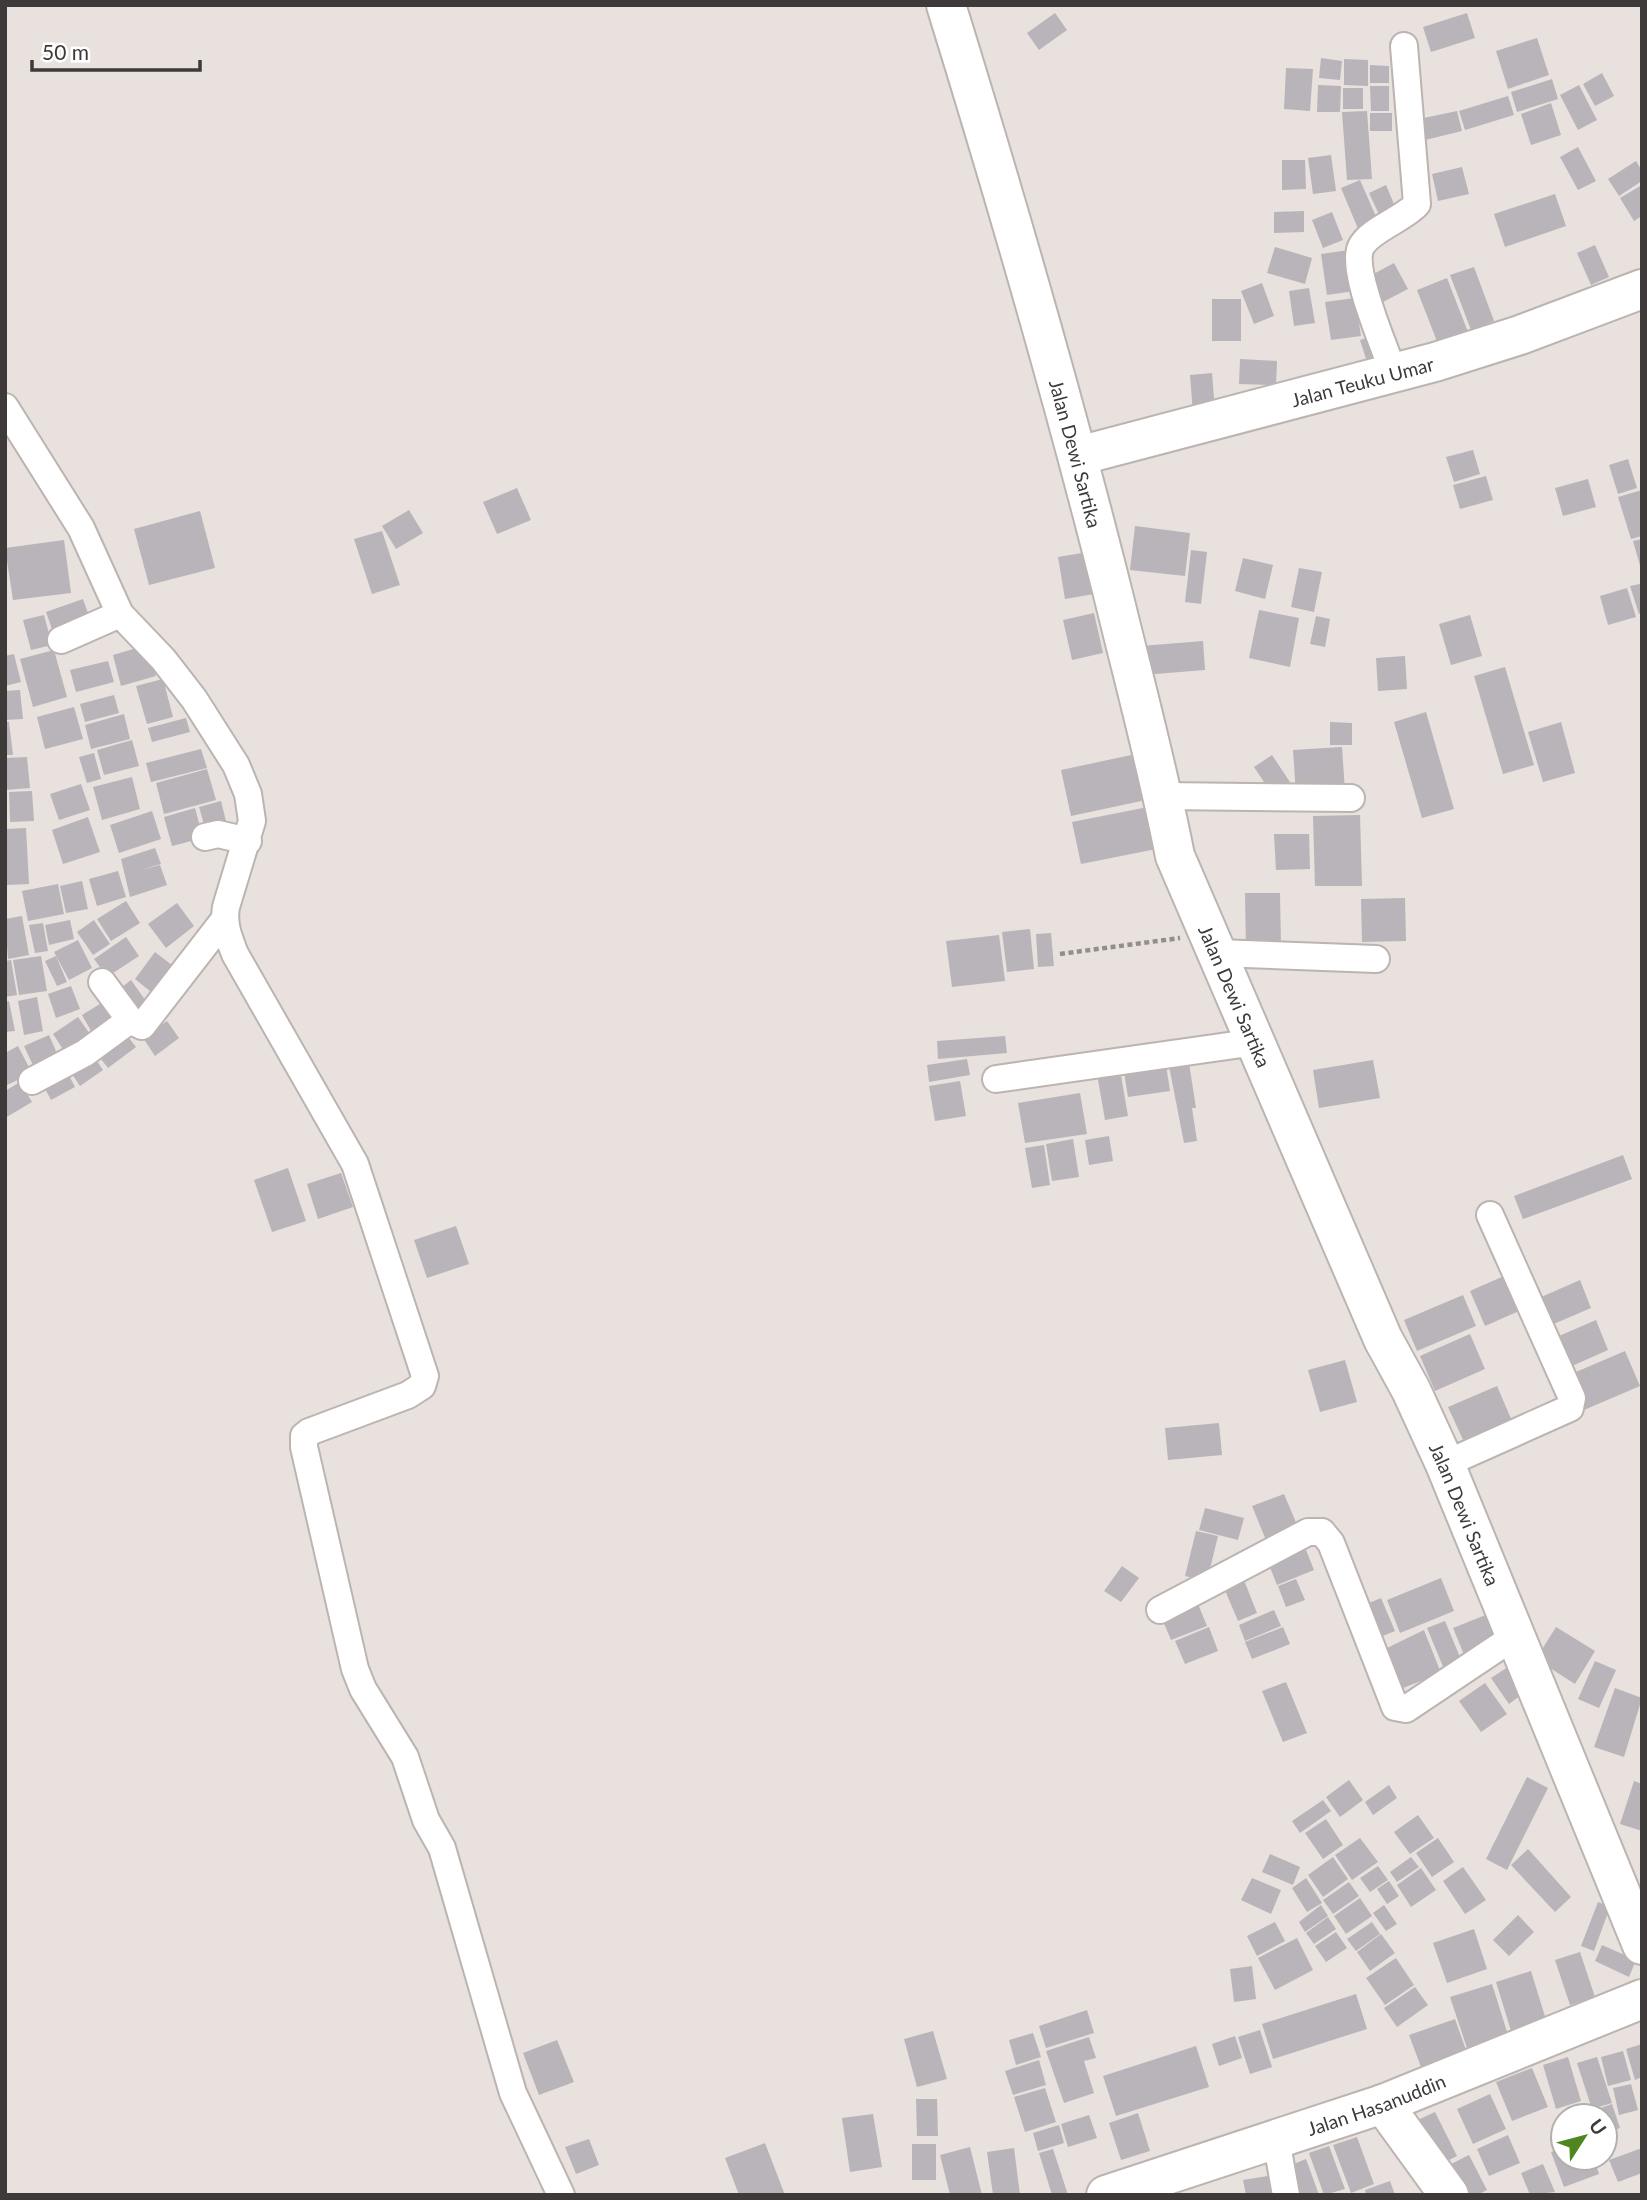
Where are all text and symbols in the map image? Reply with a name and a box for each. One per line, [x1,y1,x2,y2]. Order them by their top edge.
scale bar [32,28,200,72]
text: 50 m [42,39,89,64]
street label: Jalan Teuku Umar [1289,351,1436,411]
street label: Jalan Dewi Sartika [1045,377,1107,530]
street label: Jalan Dewi Sartika [1195,921,1276,1071]
street label: Jalan Dewi Sartika [1425,1439,1505,1589]
street label: Jalan Hasanuddin [1304,2068,1449,2140]
north arrow [1549,2102,1619,2172]
text: U [1585,2114,1612,2139]

